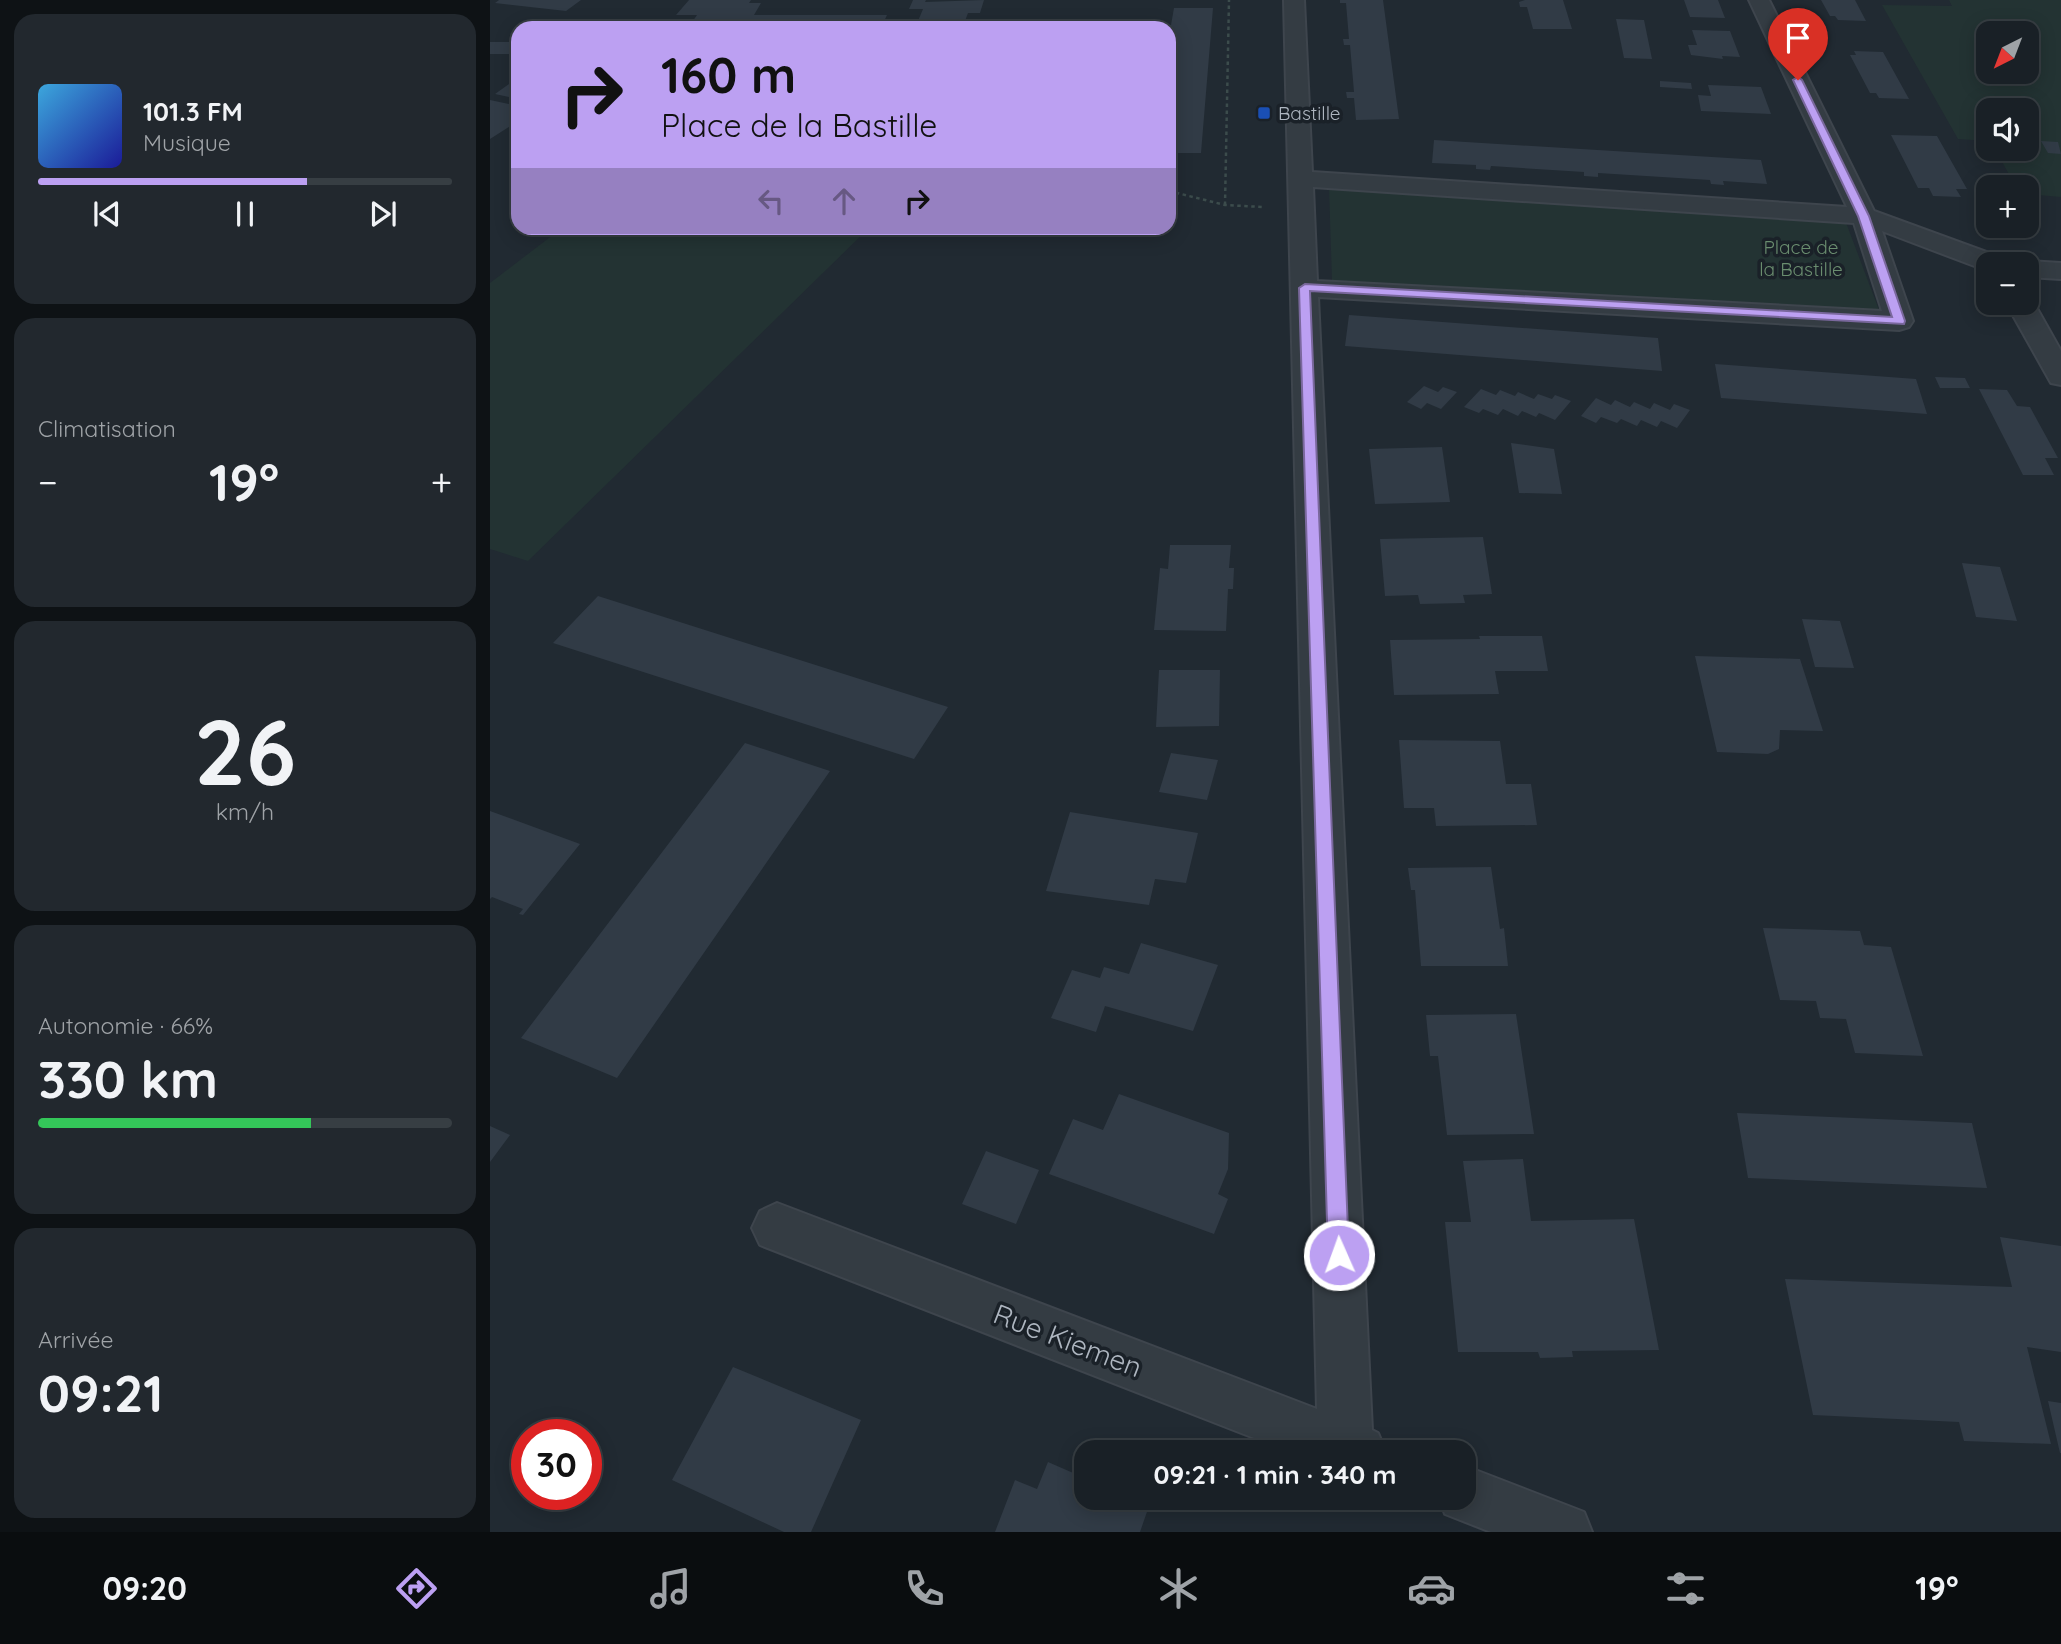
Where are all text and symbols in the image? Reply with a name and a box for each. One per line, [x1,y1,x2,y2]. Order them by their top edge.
pin [1768,8,1828,80]
icon: arrive [1779,19,1817,57]
north arrow [1976,21,2039,84]
map controls [1976,21,2039,315]
text: 160 m [661,44,796,105]
icon: right [546,49,637,140]
text: 101.3 FM [143,95,243,128]
button: sound [1976,98,2039,161]
place label: Bastille [1278,101,1341,125]
text: Place de la Bastille [661,105,937,145]
marker: Bastille [1256,105,1272,121]
text: Musique [143,128,231,157]
button: + [1976,175,2039,238]
icon: left [752,182,790,220]
icon: ahead [825,182,863,220]
icon: right [898,182,936,220]
icon: previous [88,195,126,233]
icon: pause [226,195,264,233]
icon: next [364,195,402,233]
park label: Place de la Bastille [1759,235,1843,281]
button: − [1976,252,2039,315]
text: Climatisation [38,414,176,443]
text: 19° [209,449,279,514]
text: − [38,458,58,506]
text: + [431,458,452,506]
text: 26 [194,694,296,808]
text: km/h [216,797,274,826]
text: Autonomie · 66% [38,1011,213,1040]
text: 330 km [38,1046,218,1111]
position arrow [1302,1218,1376,1292]
street label: Rue Kiemen [989,1296,1147,1384]
text: Arrivée [38,1325,114,1354]
text: 09:21 [38,1360,163,1425]
speed limit sign: 30 [511,1419,602,1510]
text: 09:21 · 1 min · 340 m [1154,1458,1396,1491]
icon: directions [392,1564,441,1613]
icon: music [646,1564,695,1613]
icon: phone [900,1564,949,1613]
icon: climate [1154,1564,1203,1613]
icon: car [1407,1564,1456,1613]
icon: filters [1661,1564,1710,1613]
text: 09:20 [102,1568,187,1608]
text: 19° [1915,1568,1959,1608]

